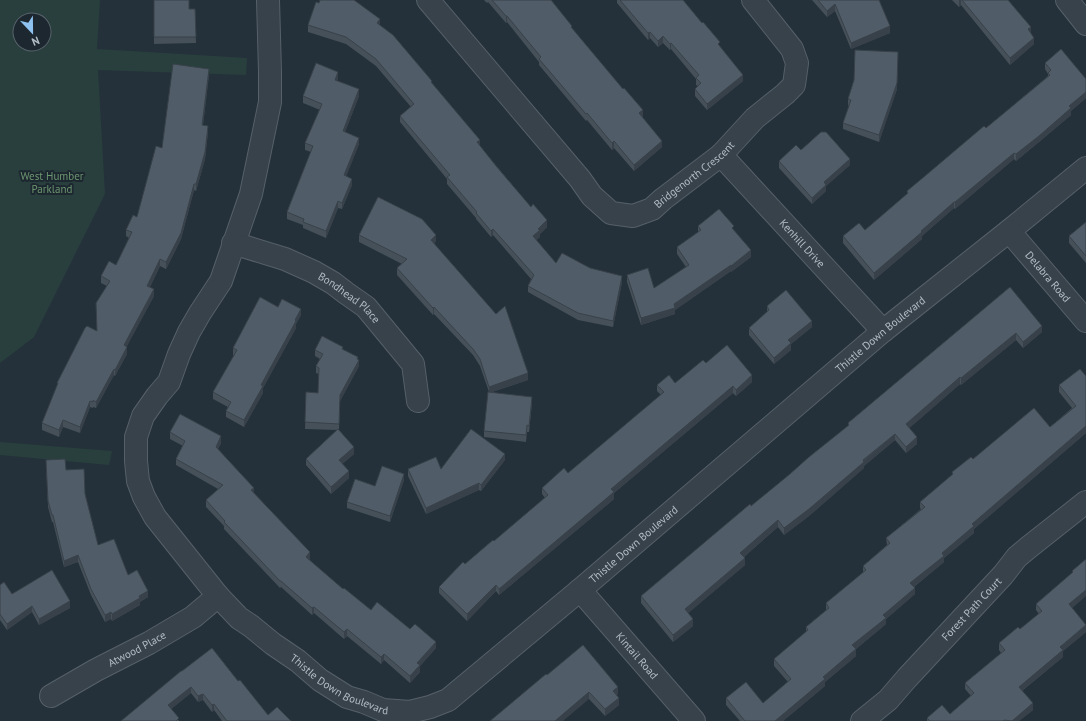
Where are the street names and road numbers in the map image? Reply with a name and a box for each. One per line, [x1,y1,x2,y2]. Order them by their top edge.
street label: Bridgenorth Crescent [651,138,737,211]
street label: Kenhill Drive [777,216,828,271]
street label: Delabra Road [1022,248,1074,305]
street label: Bondhead Place [316,269,384,326]
street label: Thistle Down Boulevard [832,293,928,376]
street label: Thistle Down Boulevard [586,502,681,586]
street label: Forest Path Court [938,574,1005,644]
street label: Atwood Place [105,627,169,670]
street label: Kintail Road [613,629,661,682]
street label: Thistle Down Boulevard [287,651,389,717]

